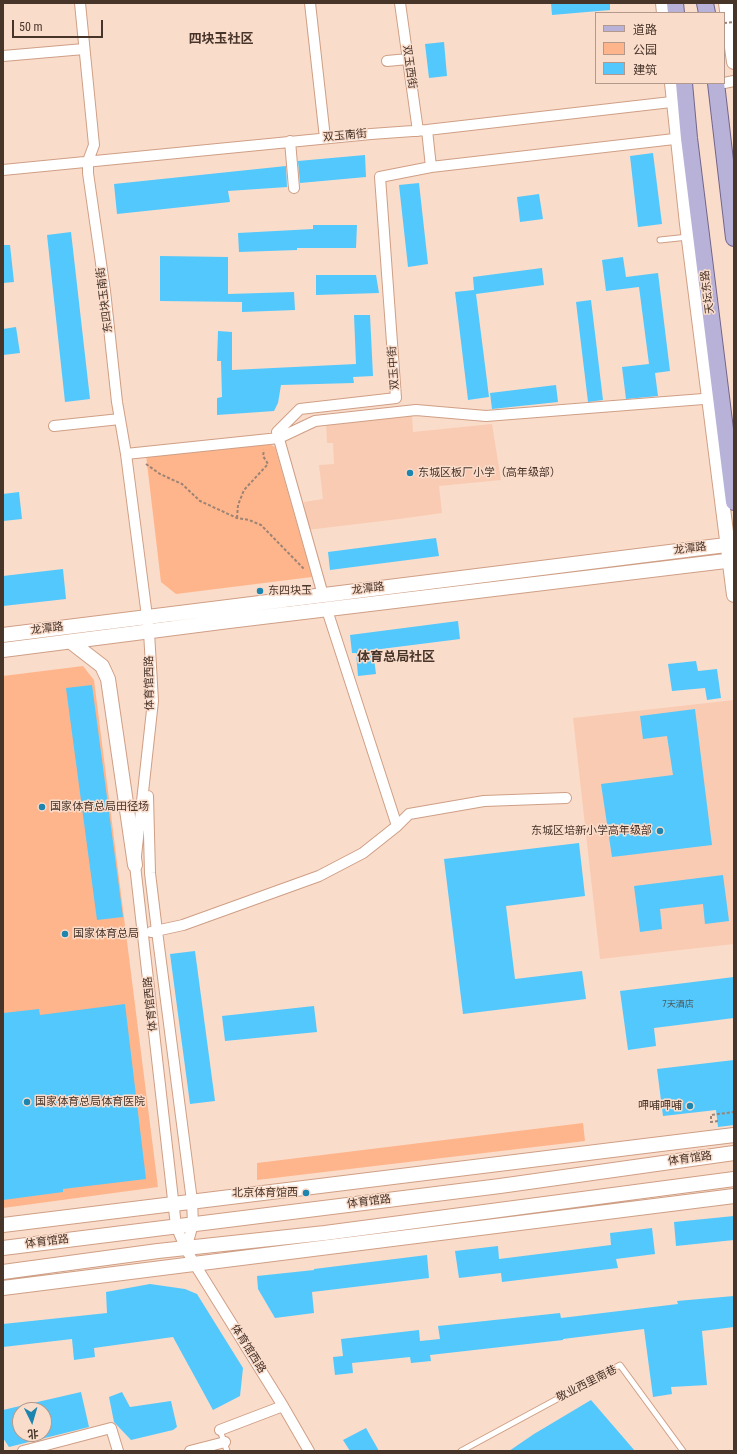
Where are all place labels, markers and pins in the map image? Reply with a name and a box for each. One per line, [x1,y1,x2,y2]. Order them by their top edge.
place label: 东城区板厂小学（高年级部） [418,466,561,480]
marker: 东城区板厂小学（高年级部） [405,468,415,478]
place label: 东四块玉 [268,584,312,598]
marker: 东四块玉 [255,586,265,596]
place label: 国家体育总局田径场 [50,800,149,814]
marker: 国家体育总局田径场 [37,802,47,812]
place label: 东城区培新小学高年级部 [531,824,652,838]
marker: 东城区培新小学高年级部 [655,826,665,836]
place label: 国家体育总局 [73,927,139,941]
marker: 国家体育总局 [60,929,70,939]
place label: 国家体育总局体育医院 [35,1095,145,1109]
marker: 国家体育总局体育医院 [22,1097,32,1107]
place label: 呷哺呷哺 [638,1099,682,1113]
marker: 呷哺呷哺 [685,1101,695,1111]
place label: 北京体育馆西 [232,1186,298,1200]
marker: 北京体育馆西 [301,1188,311,1198]

